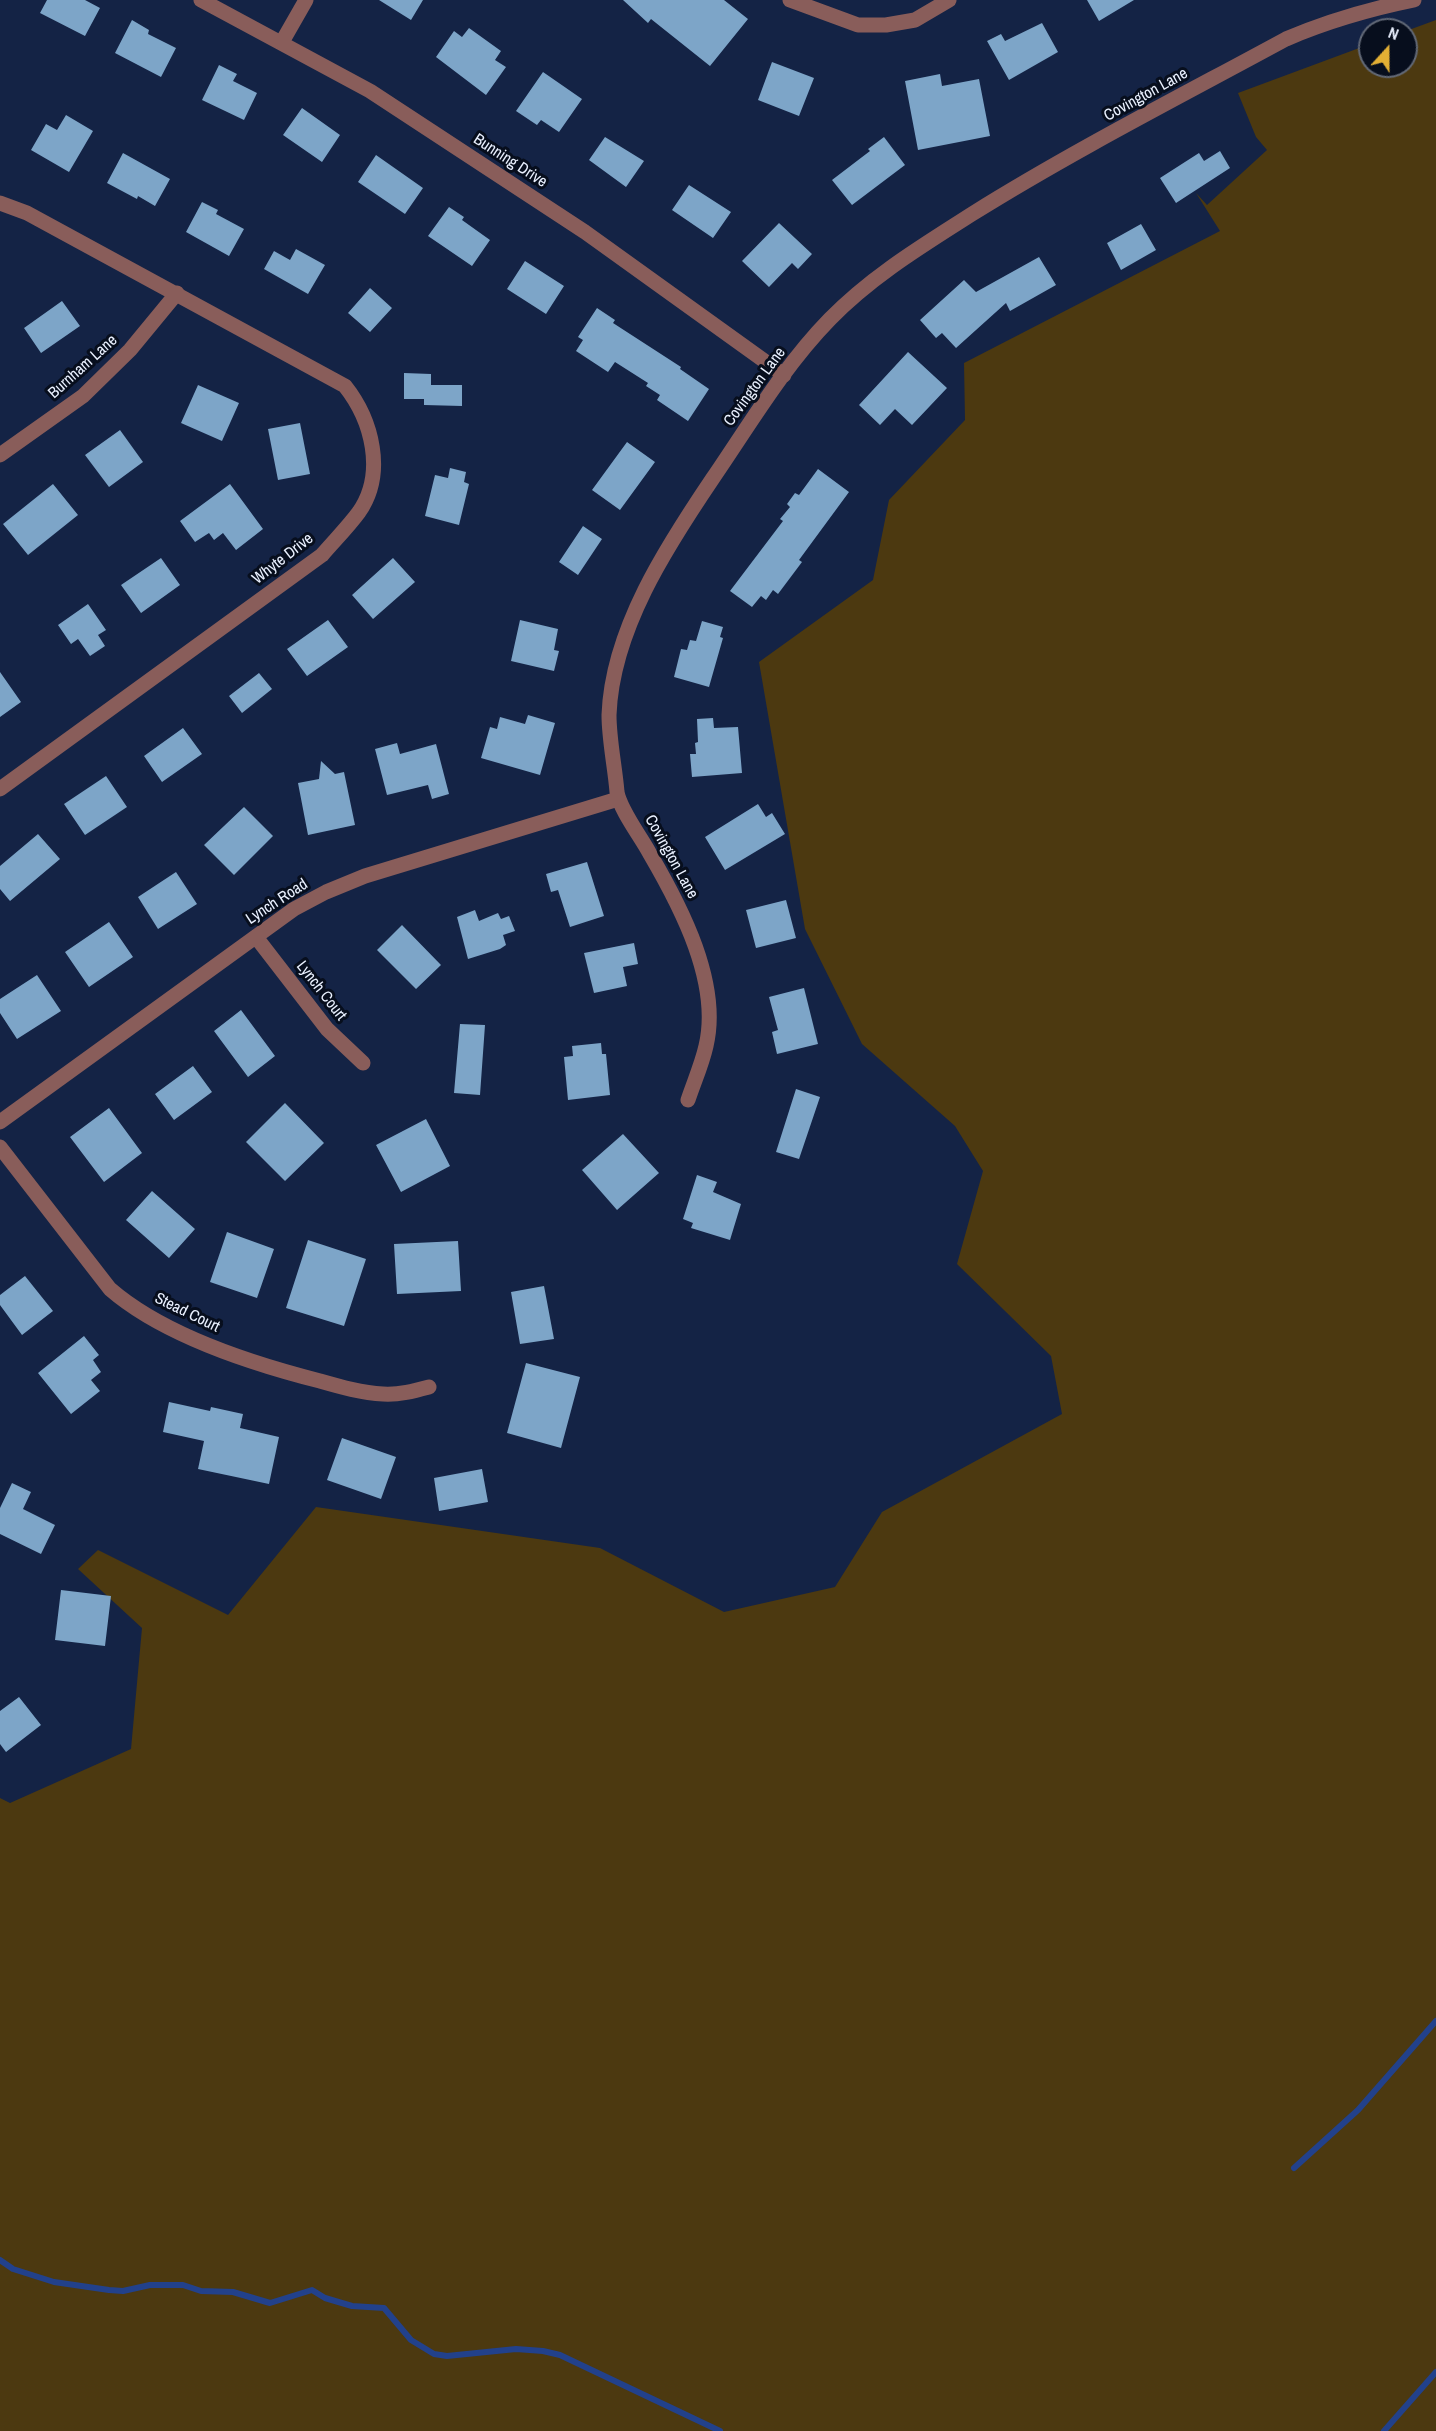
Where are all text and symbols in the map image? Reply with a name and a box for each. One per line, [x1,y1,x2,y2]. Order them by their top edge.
north arrow [1358,18,1418,78]
text: N [1385,21,1402,45]
street label: Covington Lane [1101,64,1191,126]
street label: Bunning Drive [470,130,550,192]
street label: Burnham Lane [45,331,121,403]
street label: Covington Lane [720,344,790,430]
street label: Whyte Drive [249,529,317,589]
street label: Covington Lane [640,812,702,902]
street label: Lynch Road [243,875,311,929]
street label: Lynch Court [292,957,350,1025]
street label: Stead Court [151,1289,223,1337]

